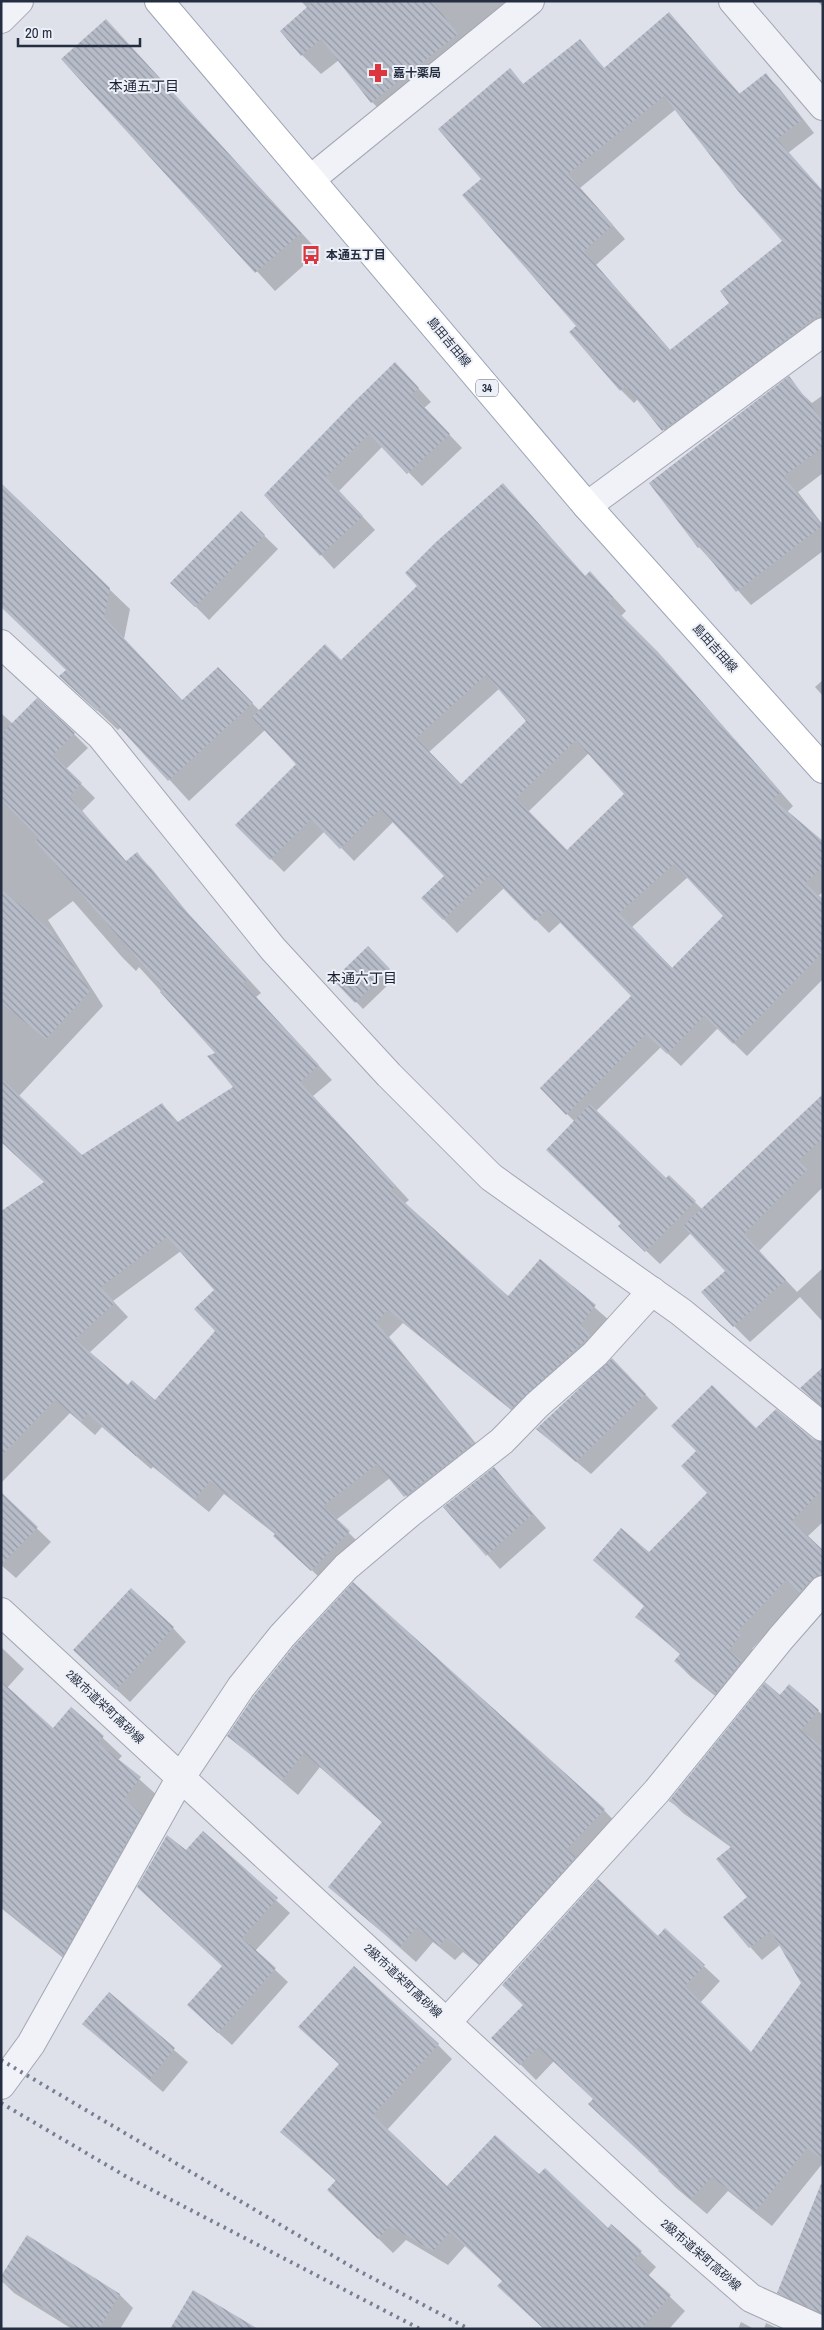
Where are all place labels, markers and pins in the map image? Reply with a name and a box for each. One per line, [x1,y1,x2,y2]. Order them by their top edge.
pharmacy icon: 嘉十薬局 [367,62,389,84]
place label: 嘉十薬局 [393,65,441,81]
bus stop icon: 本通五丁目 [300,244,322,266]
place label: 本通五丁目 [326,247,386,263]

